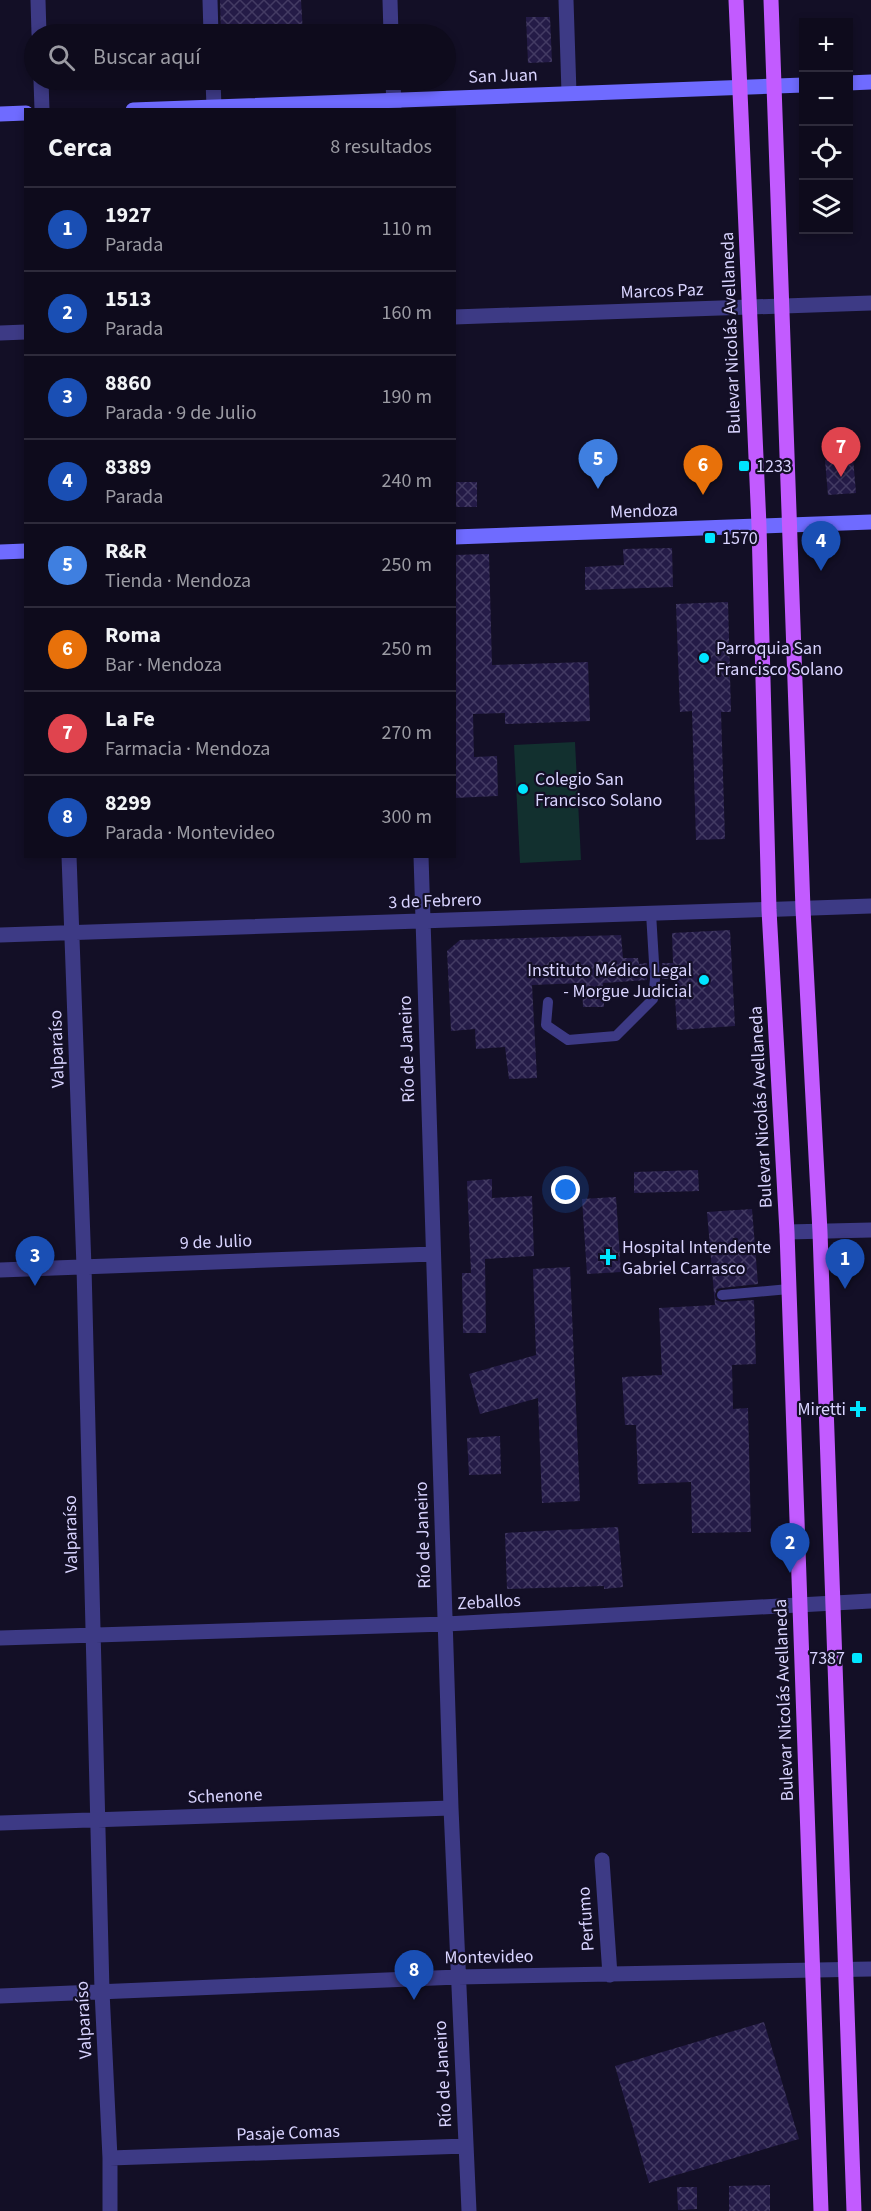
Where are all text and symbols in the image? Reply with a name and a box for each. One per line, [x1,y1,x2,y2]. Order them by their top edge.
map controls [799,18,853,234]
button: + [799,18,853,72]
search box [24,24,456,90]
icon: search [45,41,78,74]
text: Buscar aquí [93,41,201,73]
street label: San Juan [468,62,538,90]
button: − [799,72,853,126]
button: locate [799,126,853,180]
text: Cerca [48,129,112,166]
text: 8 resultados [330,133,432,161]
button: layers [799,180,853,234]
text: 1927 [105,199,151,231]
text: 1 [62,215,73,243]
text: 110 m [382,215,432,243]
text: Parada [105,231,163,259]
street label: Bulevar Nicolás Avellaneda [715,231,747,435]
street label: Marcos Paz [620,277,704,305]
text: 1513 [105,283,151,315]
text: 2 [62,299,73,327]
text: 160 m [382,299,432,327]
text: Parada [105,315,163,343]
text: 8860 [105,367,151,399]
text: 3 [62,383,73,411]
text: 190 m [382,383,432,411]
text: Parada · 9 de Julio [105,399,257,427]
pin: 7 [822,428,860,477]
pin: 5 [578,440,618,489]
pin: 6 [684,446,722,495]
text: 8389 [105,451,151,483]
place label: 1233 [756,454,792,479]
marker: 1233 [737,459,751,473]
text: 4 [62,467,73,495]
text: 240 m [382,467,432,495]
text: Parada [105,483,163,511]
street label: Mendoza [610,497,678,525]
pin: 4 [802,522,840,571]
place label: 1570 [722,526,758,551]
marker: 1570 [703,531,717,545]
text: R&R [105,535,147,567]
text: 5 [62,551,73,579]
text: 250 m [382,551,432,579]
text: Tienda · Mendoza [105,567,251,595]
text: Roma [105,619,161,651]
text: 6 [62,635,73,663]
text: 250 m [382,635,432,663]
place label: Parroquia San Francisco Solano [716,636,843,682]
text: Bar · Mendoza [105,651,222,679]
marker: Parroquia San Francisco Solano [697,651,711,665]
text: La Fe [105,703,155,735]
text: 7 [62,719,73,747]
text: 270 m [382,719,432,747]
text: Farmacia · Mendoza [105,735,270,763]
place label: Colegio San Francisco Solano [535,767,662,813]
marker: Colegio San Francisco Solano [516,782,530,796]
text: 8299 [105,787,151,819]
text: 8 [62,803,73,831]
text: 300 m [382,803,432,831]
text: Parada · Montevideo [105,819,275,847]
street label: 3 de Febrero [388,887,482,915]
place label: Instituto Médico Legal - Morgue Judicial [527,958,692,1004]
marker: Instituto Médico Legal - Morgue Judicial [697,973,711,987]
street label: Río de Janeiro [393,995,421,1103]
street label: Bulevar Nicolás Avellaneda [743,1005,779,1209]
street label: Valparaíso [43,1010,71,1088]
your location [551,1175,580,1204]
street label: 9 de Julio [179,1228,253,1256]
place label: Hospital Intendente Gabriel Carrasco [622,1235,771,1281]
pin: 3 [15,1236,54,1286]
pin: 1 [826,1240,864,1289]
marker: Hospital Intendente Gabriel Carrasco [599,1248,617,1266]
place label: Miretti [797,1397,846,1422]
marker: Miretti [851,1402,865,1416]
street label: Río de Janeiro [409,1481,437,1589]
street label: Valparaíso [58,1495,84,1573]
pin: 2 [770,1524,810,1573]
street label: Zeballos [457,1588,521,1616]
street label: Bulevar Nicolás Avellaneda [768,1598,800,1802]
place label: 7387 [809,1646,845,1671]
marker: 7387 [850,1651,864,1665]
street label: Schenone [187,1782,263,1810]
street label: Perfumo [571,1886,601,1952]
street label: Montevideo [444,1944,534,1970]
pin: 8 [394,1950,434,2000]
street label: Valparaíso [69,1980,99,2060]
street label: Río de Janeiro [428,2020,458,2128]
street label: Pasaje Comas [236,2119,340,2147]

